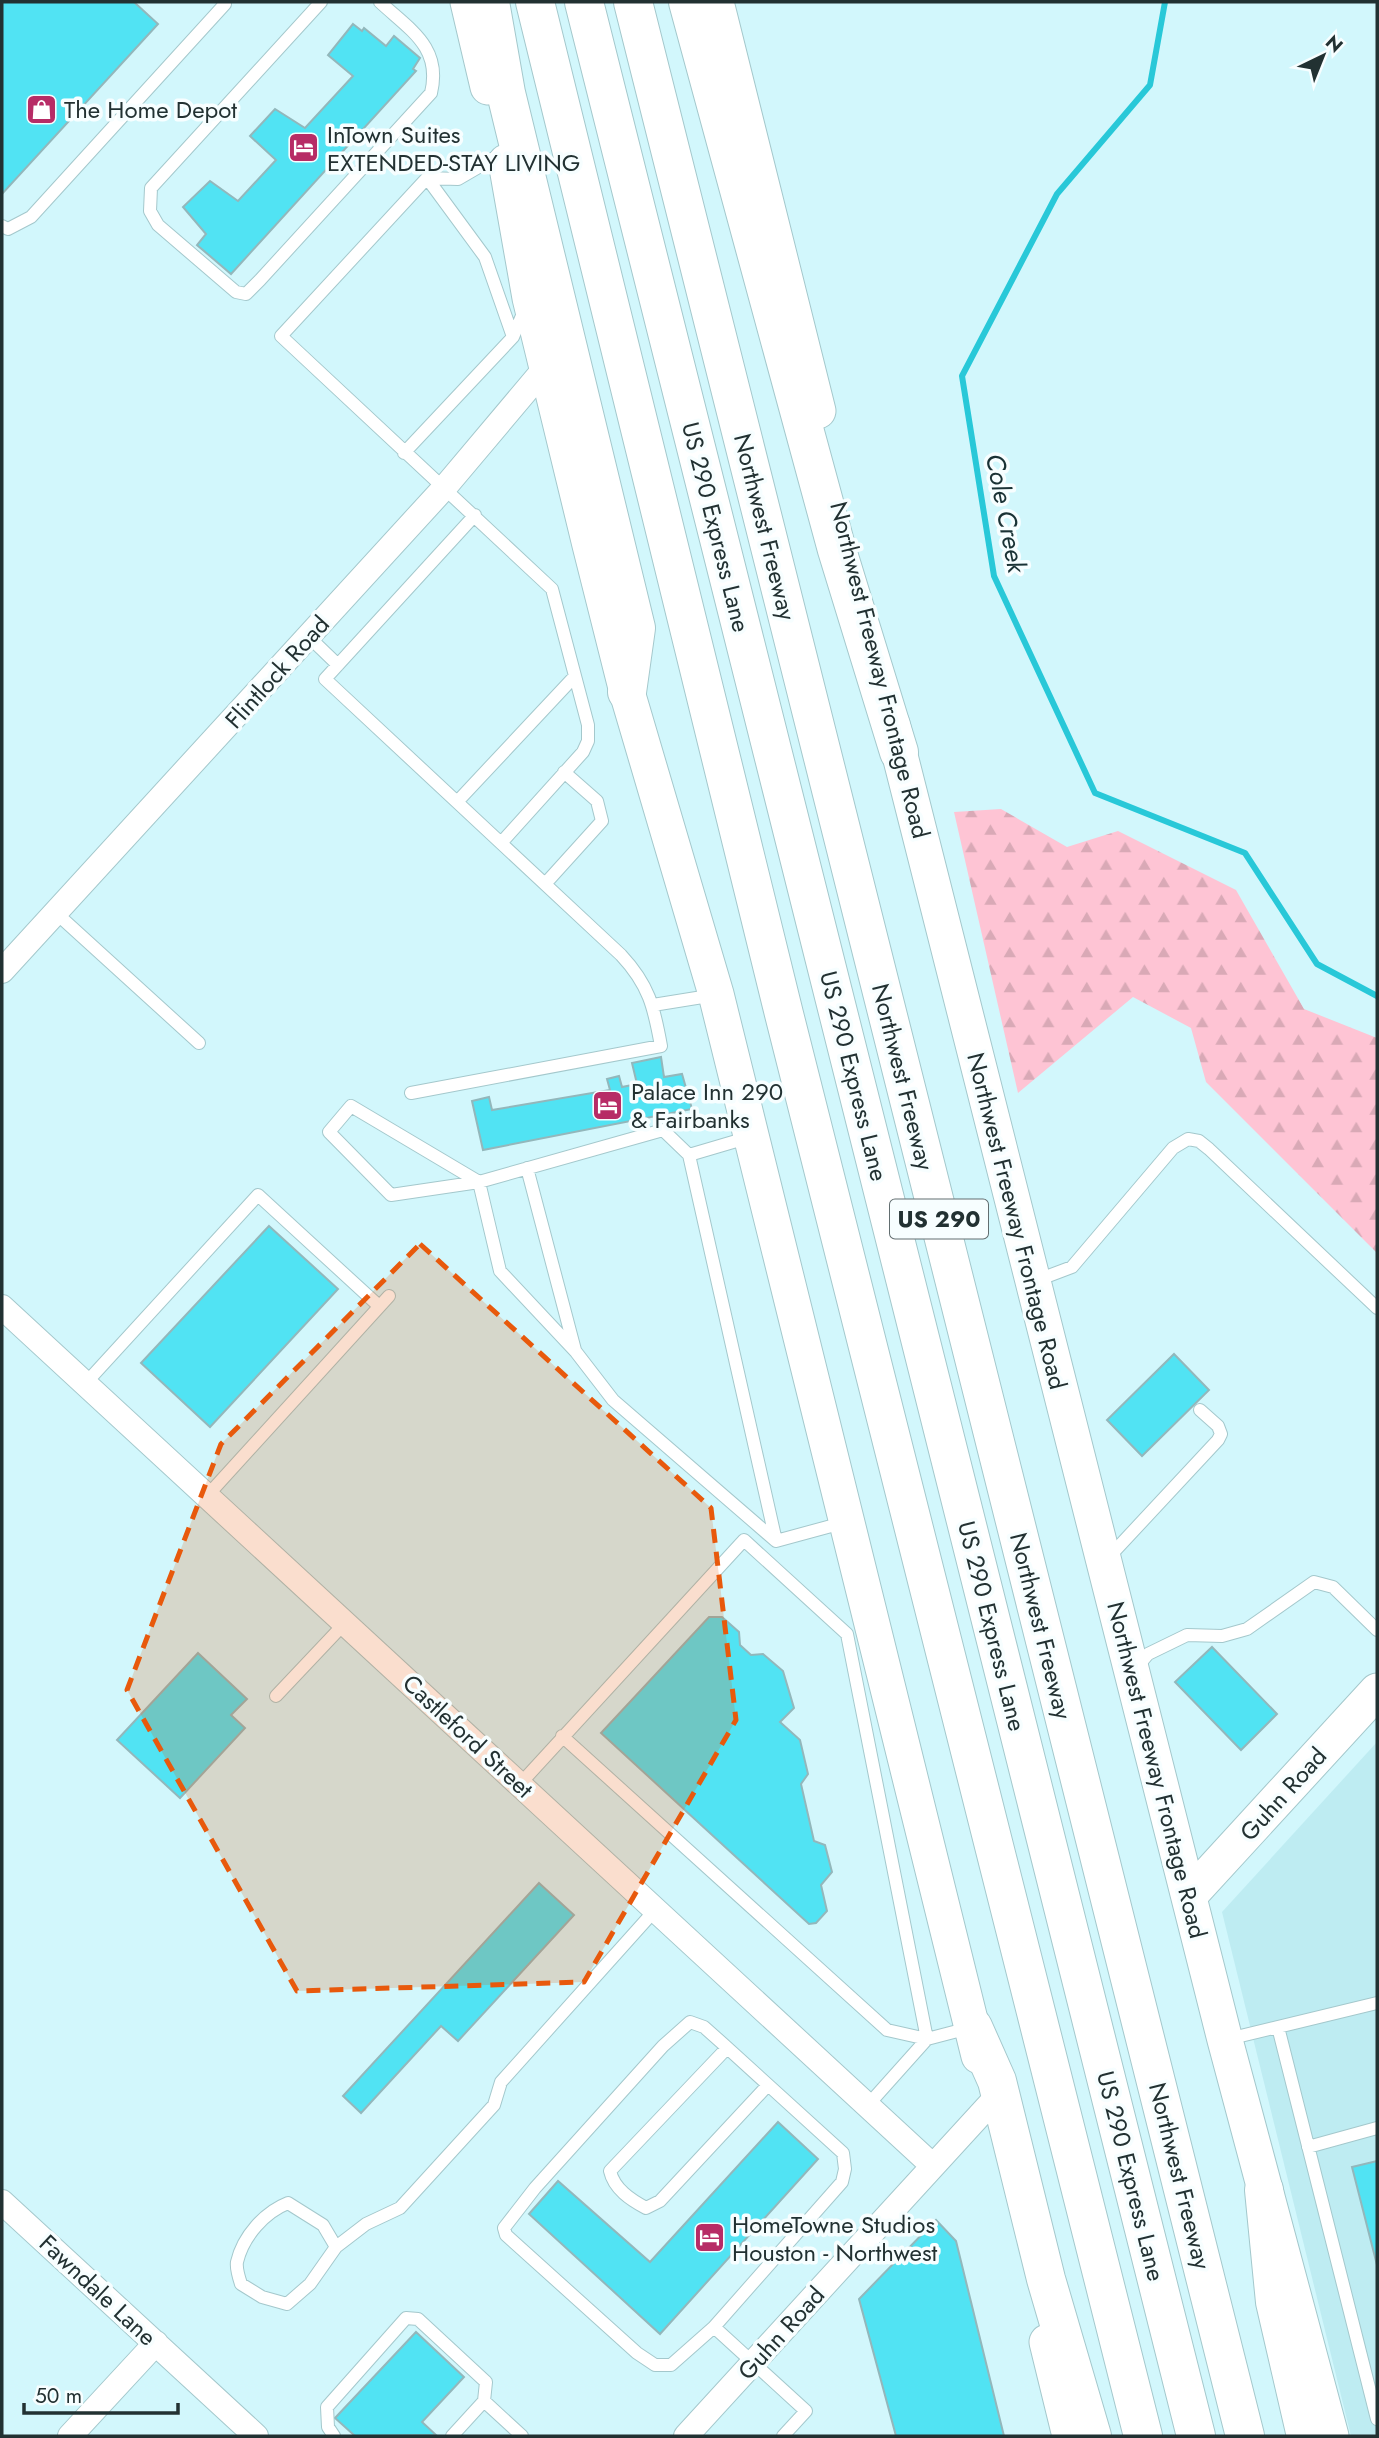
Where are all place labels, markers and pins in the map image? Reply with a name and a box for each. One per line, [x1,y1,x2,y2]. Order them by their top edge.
shop icon: The Home Depot [24,92,58,126]
place label: The Home Depot [64,92,237,127]
place label: InTown Suites EXTENDED-STAY LIVING [327,117,580,180]
hotel icon: InTown Suites EXTENDED-STAY LIVING [287,131,321,165]
place label: Palace Inn 290 & Fairbanks [631,1074,783,1137]
hotel icon: Palace Inn 290 & Fairbanks [591,1088,625,1122]
place label: HomeTowne Studios Houston - Northwest [732,2207,938,2270]
hotel icon: HomeTowne Studios Houston - Northwest [692,2221,726,2255]

